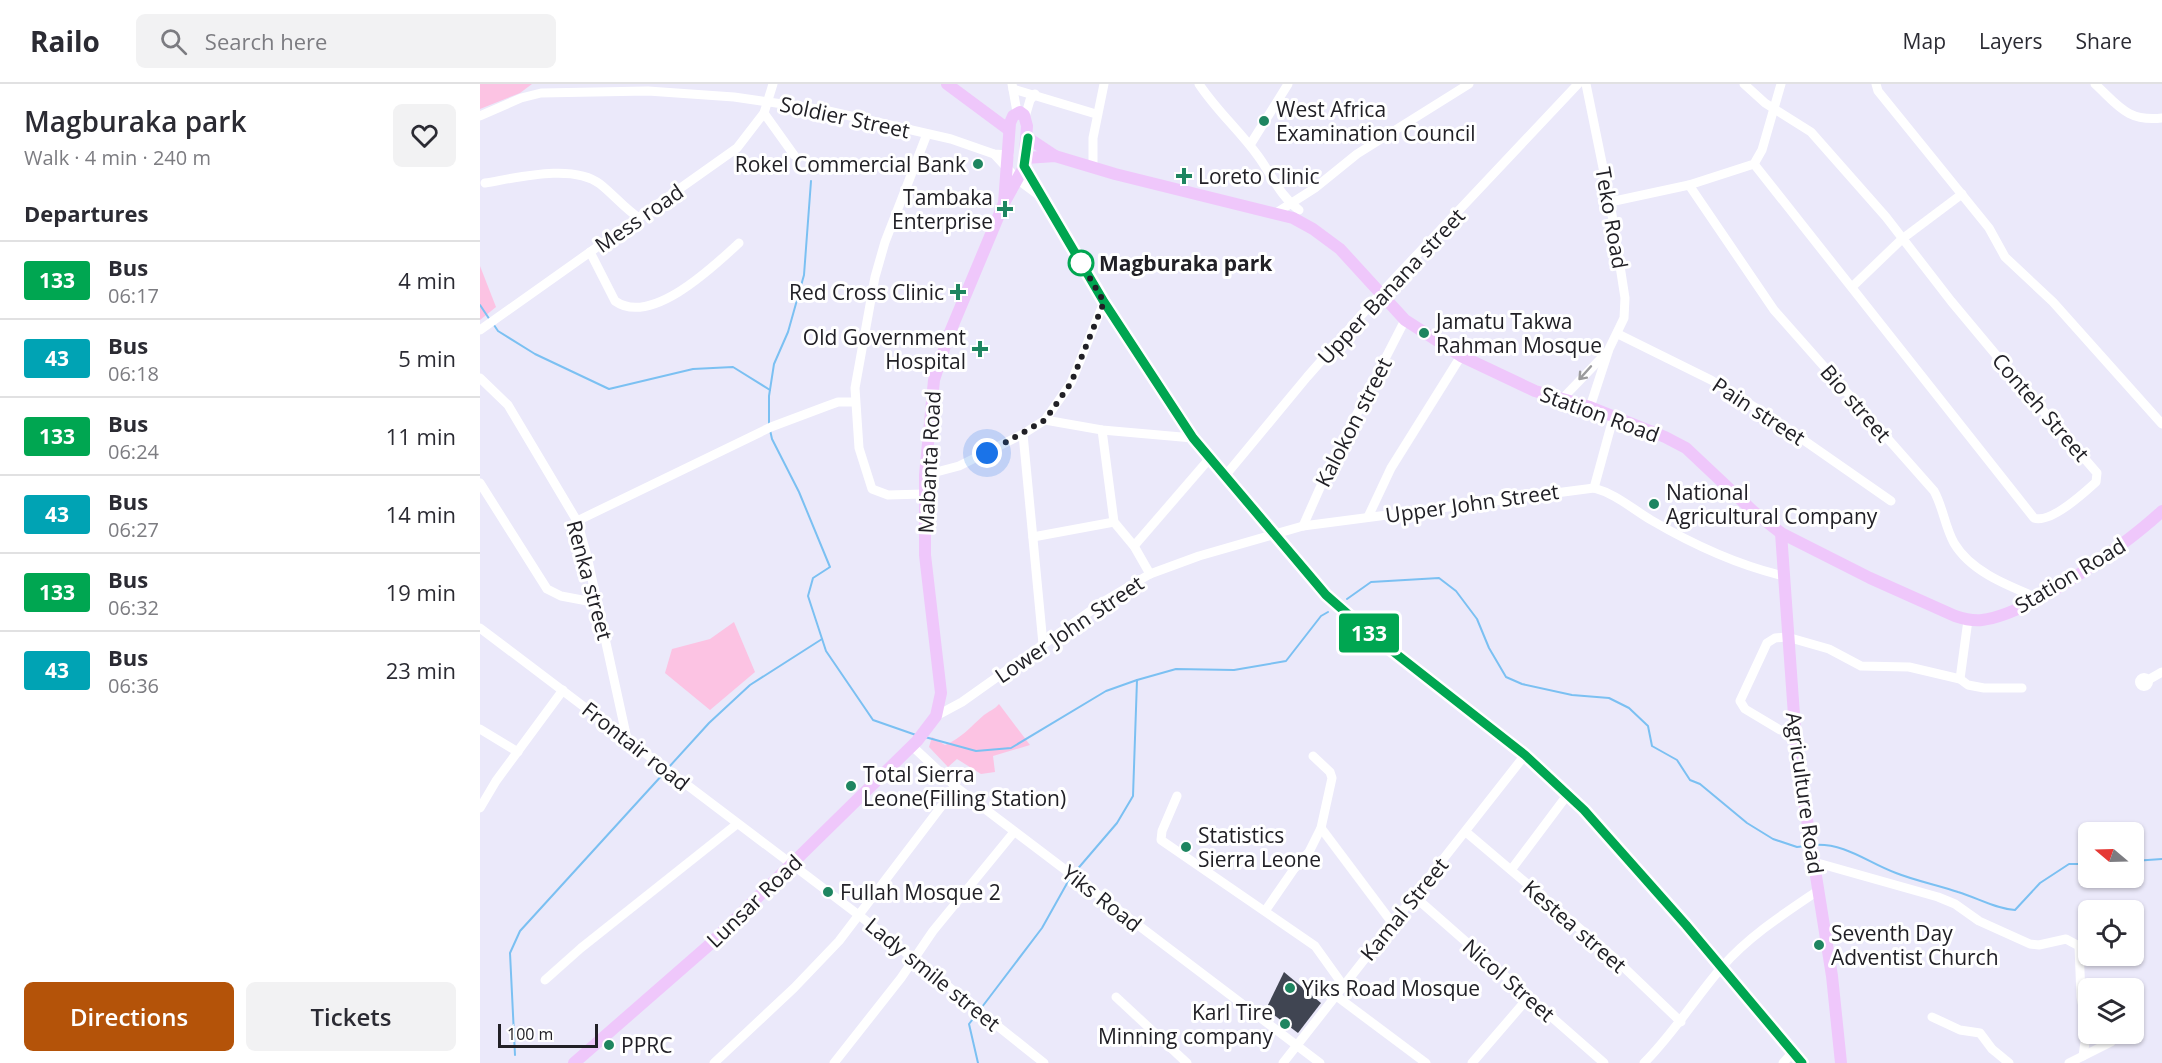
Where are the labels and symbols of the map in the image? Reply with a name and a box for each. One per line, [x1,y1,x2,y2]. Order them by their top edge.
street label: Soldier Street [777,90,913,144]
place label: West Africa Examination Council [1276,95,1476,147]
marker: West Africa Examination Council [1257,114,1271,128]
place label: Rokel Commercial Bank [735,150,966,178]
marker: Rokel Commercial Bank [971,157,985,171]
place label: Loreto Clinic [1198,162,1320,190]
street label: Teko Road [1589,165,1635,271]
marker: Loreto Clinic [1175,167,1193,185]
street label: Mess road [589,177,689,259]
place label: Tambaka Enterprise [892,183,993,235]
marker: Tambaka Enterprise [998,202,1012,216]
street label: Upper Banana street [1311,202,1471,370]
place label: Magburaka park [1099,249,1273,277]
marker: Magburaka park [1068,250,1094,276]
place label: Red Cross Clinic [789,278,944,306]
marker: Red Cross Clinic [949,283,967,301]
place label: Jamatu Takwa Rahman Mosque [1434,307,1602,359]
place label: Old Government Hospital [803,323,966,375]
marker: Jamatu Takwa Rahman Mosque [1417,326,1431,340]
marker: Old Government Hospital [971,340,989,358]
street label: Conteh Street [1986,347,2096,467]
street label: Kalokon street [1308,353,1398,491]
street label: Bio street [1815,358,1897,448]
one-way arrow [1578,366,1592,381]
street label: Pain street [1707,371,1811,451]
street label: Station Road [1537,380,1663,448]
street label: Mabanta Road [911,390,947,534]
your location [972,438,1002,468]
street label: Upper John Street [1383,477,1561,529]
place label: National Agricultural Company [1666,478,1878,530]
marker: National Agricultural Company [1647,497,1661,511]
street label: Renka street [561,517,619,643]
street label: Station Road [2009,531,2131,619]
street label: Lower John Street [989,569,1149,689]
line badge: 133 [1334,614,1404,652]
street label: Frontair road [576,695,696,797]
street label: Agriculture Road [1780,710,1830,876]
place label: Total Sierra Leone(Filling Station) [863,760,1066,812]
marker: Total Sierra Leone(Filling Station) [844,779,858,793]
place label: Statistics Sierra Leone [1198,821,1321,873]
north arrow [2078,822,2144,888]
marker: Statistics Sierra Leone [1179,840,1193,854]
street label: Lunsar Road [700,848,808,954]
street label: Kamal Street [1354,852,1454,966]
street label: Yiks Road [1056,858,1148,938]
street label: Kestea street [1517,873,1633,979]
place label: Fullah Mosque 2 [840,878,1001,906]
marker: Fullah Mosque 2 [821,885,835,899]
street label: Lady smile street [860,911,1006,1037]
place label: Seventh Day Adventist Church [1831,919,1999,971]
street label: Nicol Street [1457,932,1561,1028]
marker: Seventh Day Adventist Church [1812,938,1826,952]
place label: Yiks Road Mosque [1302,974,1480,1002]
marker: Yiks Road Mosque [1283,981,1297,995]
place label: Karl Tire Minning company [1098,998,1273,1050]
marker: Karl Tire Minning company [1278,1017,1292,1031]
scale bar [498,1021,598,1048]
place label: PPRC [621,1031,672,1059]
marker: PPRC [602,1038,616,1052]

